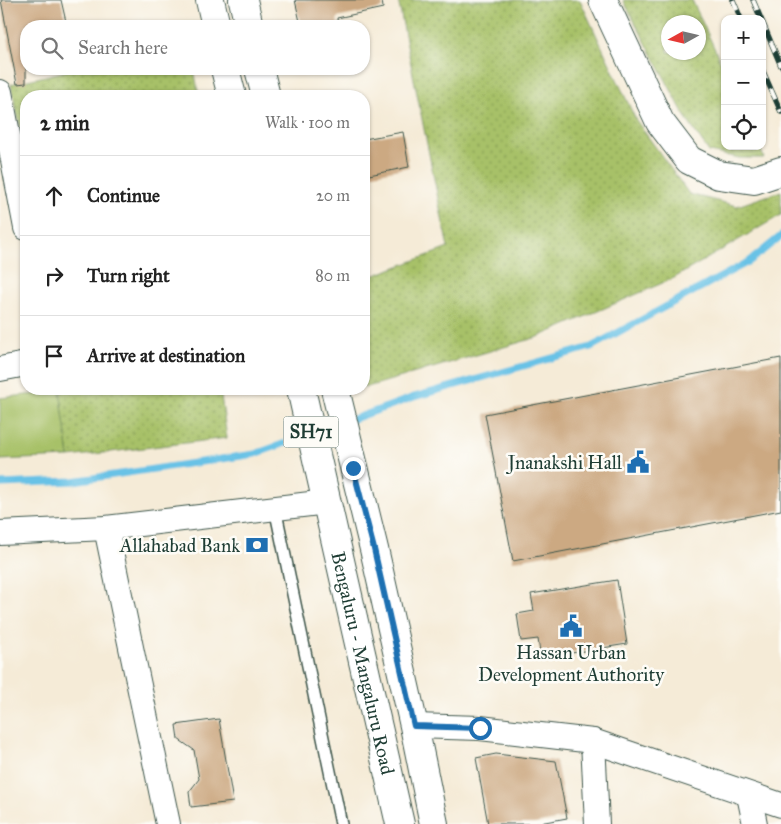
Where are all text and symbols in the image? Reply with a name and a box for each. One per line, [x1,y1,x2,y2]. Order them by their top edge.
north arrow [661,15,706,60]
map controls [721,15,766,150]
button: + [721,15,766,60]
search box [20,20,370,75]
icon: search [38,34,66,62]
text: Search here [78,36,168,59]
button: − [721,60,766,105]
button: locate [721,105,766,150]
text: 2 min [40,110,90,136]
text: Walk · 100 m [265,113,350,132]
icon: ahead [40,182,68,210]
text: Continue [87,184,160,207]
text: 20 m [316,186,350,205]
icon: right [40,262,68,290]
text: Turn right [87,264,170,287]
text: 80 m [315,266,350,285]
icon: arrive [40,342,68,370]
text: Arrive at destination [87,344,245,367]
road number: SH71 [284,417,338,448]
public building icon: Jnanakshi Hall [625,449,651,475]
place label: Jnanakshi Hall [506,451,623,475]
route end [342,457,365,480]
bank icon: Allahabad Bank [244,532,270,558]
place label: Allahabad Bank [119,534,240,557]
street label: Bengaluru - Mangaluru Road [326,549,400,777]
public building icon: Hassan Urban Development Authority [558,613,584,639]
place label: Hassan Urban Development Authority [478,641,665,686]
route start [469,717,492,740]

